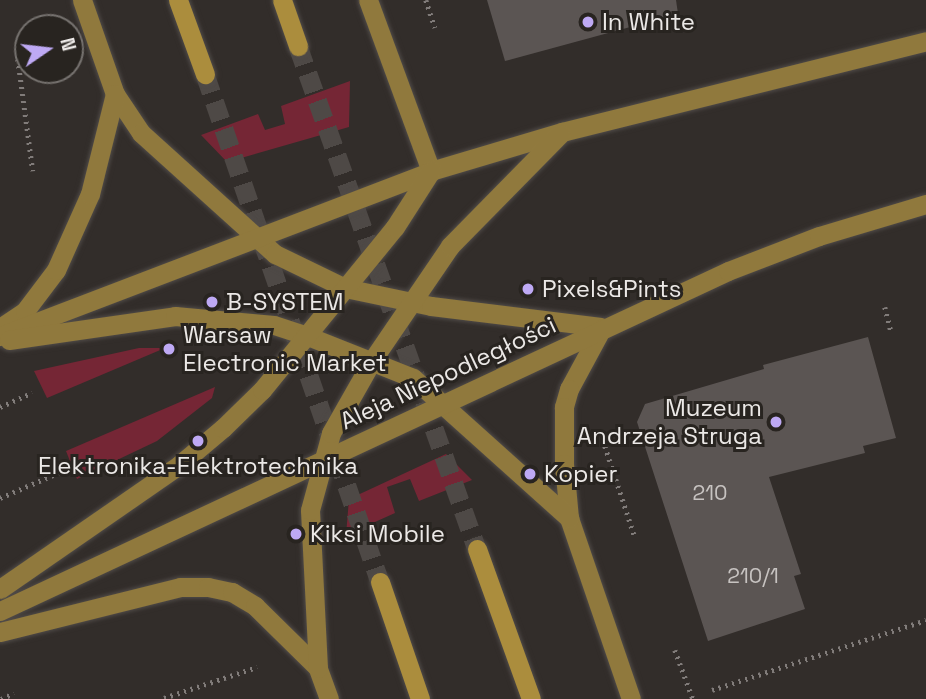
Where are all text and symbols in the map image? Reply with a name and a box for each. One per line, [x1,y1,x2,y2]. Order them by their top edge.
place label: In White [602,8,695,36]
north arrow [14,14,84,84]
marker: In White [580,14,596,30]
text: N [54,35,82,53]
place label: Pixels&Pints [542,275,681,303]
marker: Pixels&Pints [520,281,536,297]
place label: B-SYSTEM [226,288,344,316]
marker: B-SYSTEM [204,294,220,310]
street label: Aleja Niepodległości [335,310,561,436]
place label: Warsaw Electronic Market [183,321,387,377]
marker: Warsaw Electronic Market [161,341,177,357]
place label: Muzeum Andrzeja Struga [577,394,762,450]
marker: Muzeum Andrzeja Struga [768,414,784,430]
marker: Elektronika-Elektrotechnika [190,433,206,449]
place label: Elektronika-Elektrotechnika [38,452,358,480]
place label: Kopier [544,460,618,488]
marker: Kopier [522,466,538,482]
house number: 210 [693,480,727,506]
place label: Kiksi Mobile [310,520,445,548]
marker: Kiksi Mobile [288,526,304,542]
house number: 210/1 [727,563,779,589]

